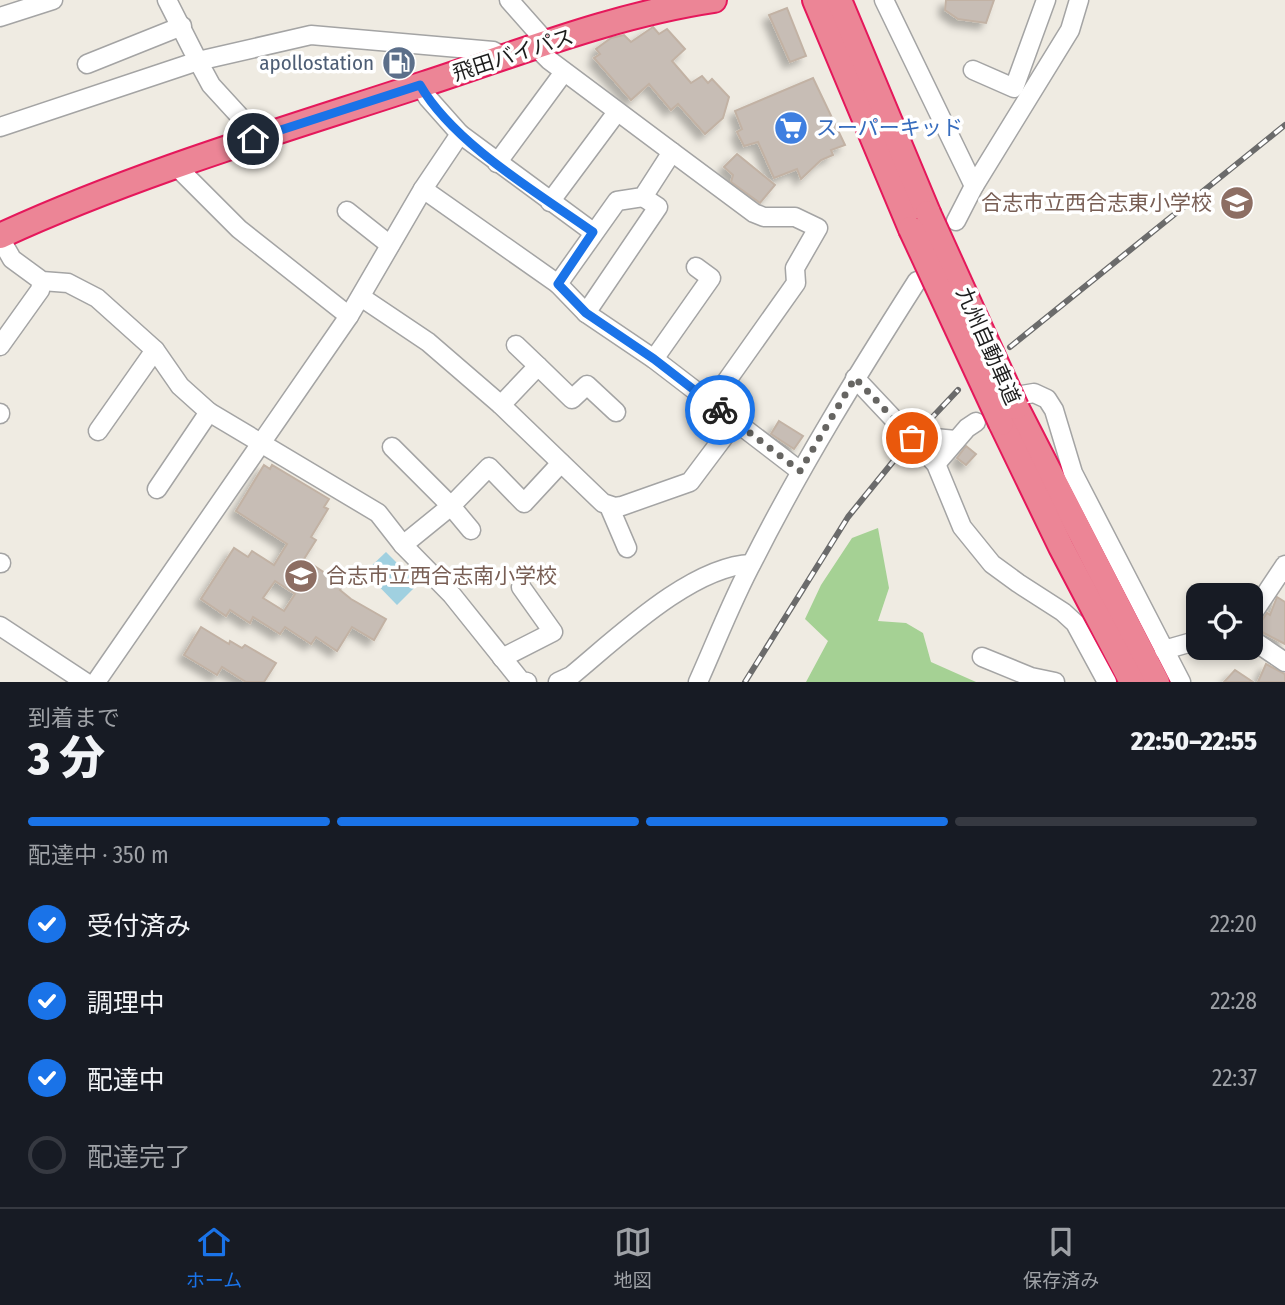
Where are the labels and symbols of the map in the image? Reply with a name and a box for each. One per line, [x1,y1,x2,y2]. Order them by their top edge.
street label: 飛田バイパス [449,23,577,87]
fuel station icon: apollostation [380,44,418,82]
place label: apollostation [259,50,374,76]
pin [223,109,283,169]
supermarket icon: スーパーキッド [772,109,810,147]
place label: スーパーキッド [816,115,963,141]
school or university icon: 合志市立西合志東小学校 [1218,184,1256,222]
place label: 合志市立西合志東小学校 [981,190,1212,216]
street label: 九州自動車道 [950,283,1026,409]
courier [685,375,755,445]
pin [882,408,942,468]
school or university icon: 合志市立西合志南小学校 [282,557,320,595]
place label: 合志市立西合志南小学校 [326,563,557,589]

